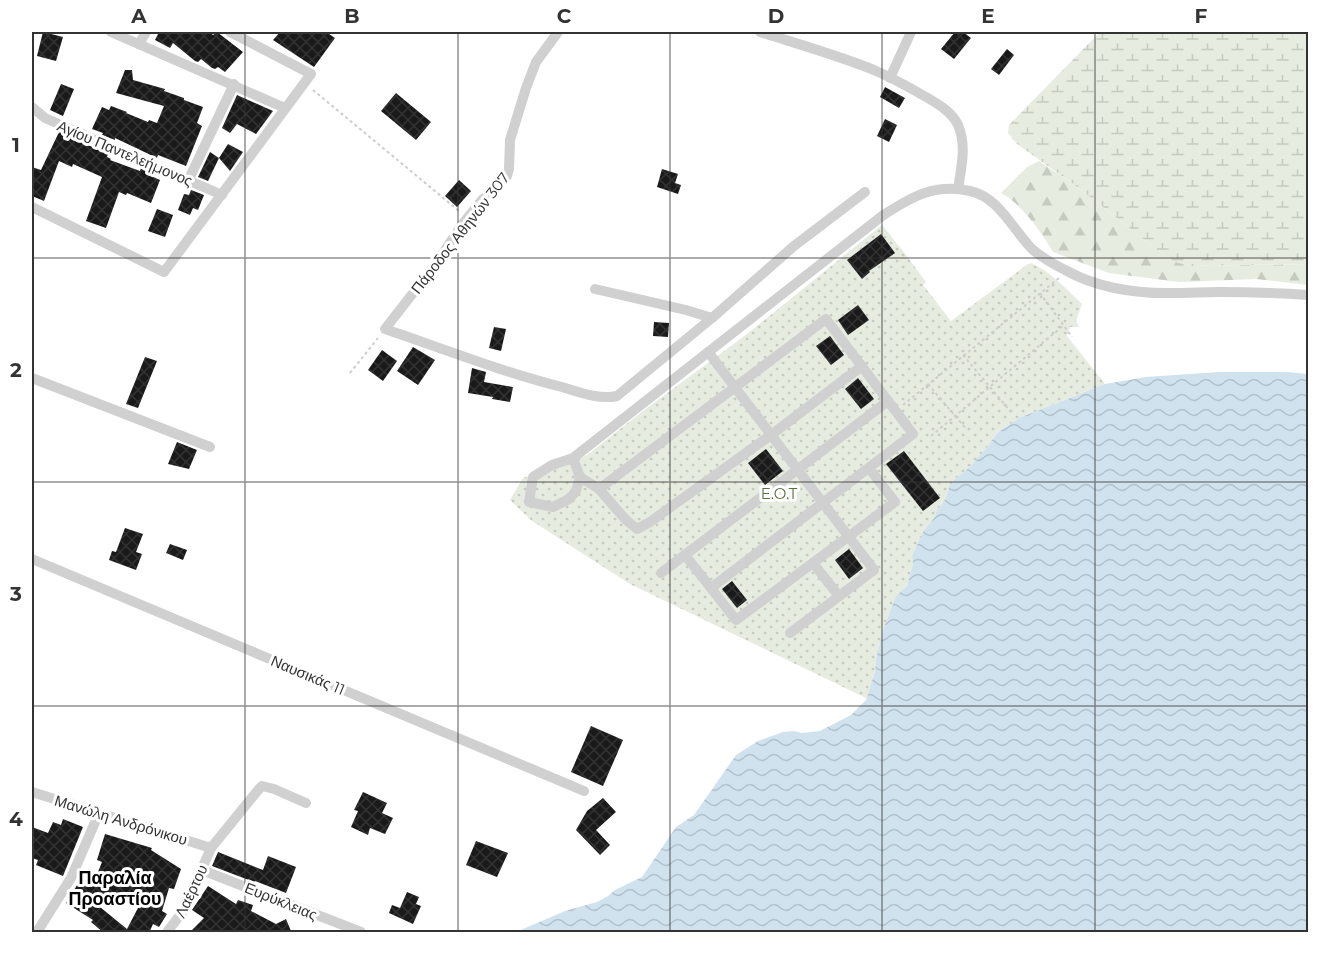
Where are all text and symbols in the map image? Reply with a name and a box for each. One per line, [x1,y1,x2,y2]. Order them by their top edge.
text: A [130,4,147,28]
text: B [344,4,360,28]
text: C [557,4,572,28]
text: D [768,4,784,28]
text: E [981,4,995,28]
text: F [1195,4,1208,28]
street label: Αγίου Παντελεήμονος [54,116,196,190]
text: 1 [12,133,20,157]
street label: Πάροδος Αθηνών 307 [407,168,513,297]
text: 2 [10,358,22,382]
park label: E.O.T [761,484,798,503]
text: 3 [9,582,22,606]
street label: Ναυσικάς 11 [268,651,348,699]
street label: Μανώλη Ανδρόνικου [52,791,190,849]
text: 4 [9,807,23,831]
street label: Λαέρτου [170,861,212,921]
district label: Παραλία Προαστίου [68,867,162,910]
street label: Ευρύκλειας [242,878,320,924]

